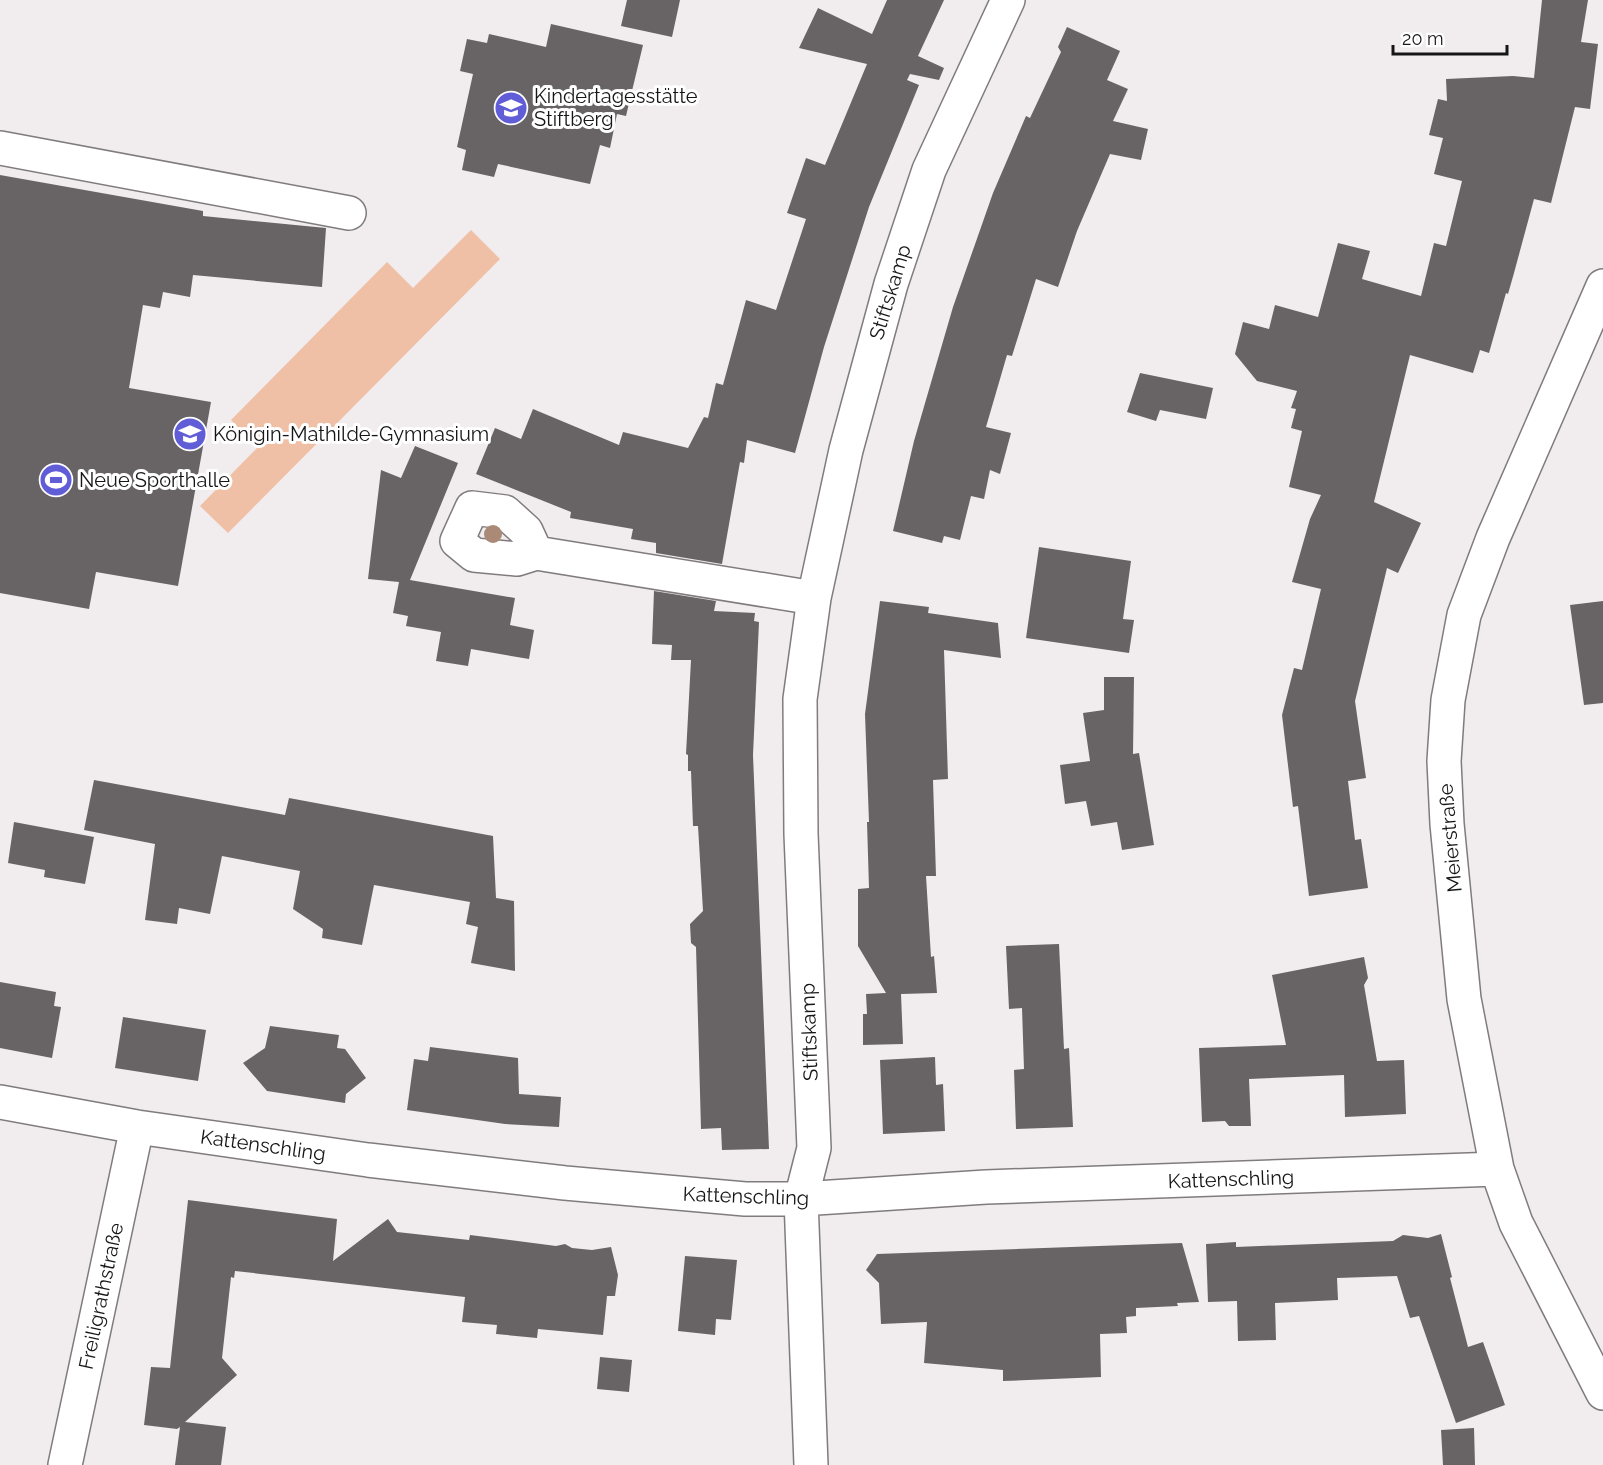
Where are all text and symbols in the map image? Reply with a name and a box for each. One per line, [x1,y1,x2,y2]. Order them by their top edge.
scale bar [1393,18,1507,56]
text: 20 m [1402,28,1444,49]
place label: Kindertagesstätte Stiftberg [534,84,698,131]
school or university icon: Kindertagesstätte Stiftberg [493,90,529,126]
street label: Stiftskamp [864,242,916,342]
school or university icon: Königin-Mathilde-Gymnasium [172,416,208,452]
place label: Königin-Mathilde-Gymnasium [213,422,489,446]
sports icon: Neue Sporthalle [38,462,74,498]
place label: Neue Sporthalle [79,468,230,492]
street label: Meierstraße [1433,782,1467,893]
street label: Stiftskamp [795,983,823,1081]
street label: Kattenschling [199,1124,327,1166]
street label: Kattenschling [1167,1165,1295,1193]
street label: Kattenschling [682,1182,810,1210]
street label: Freiligrathstraße [74,1220,128,1371]

